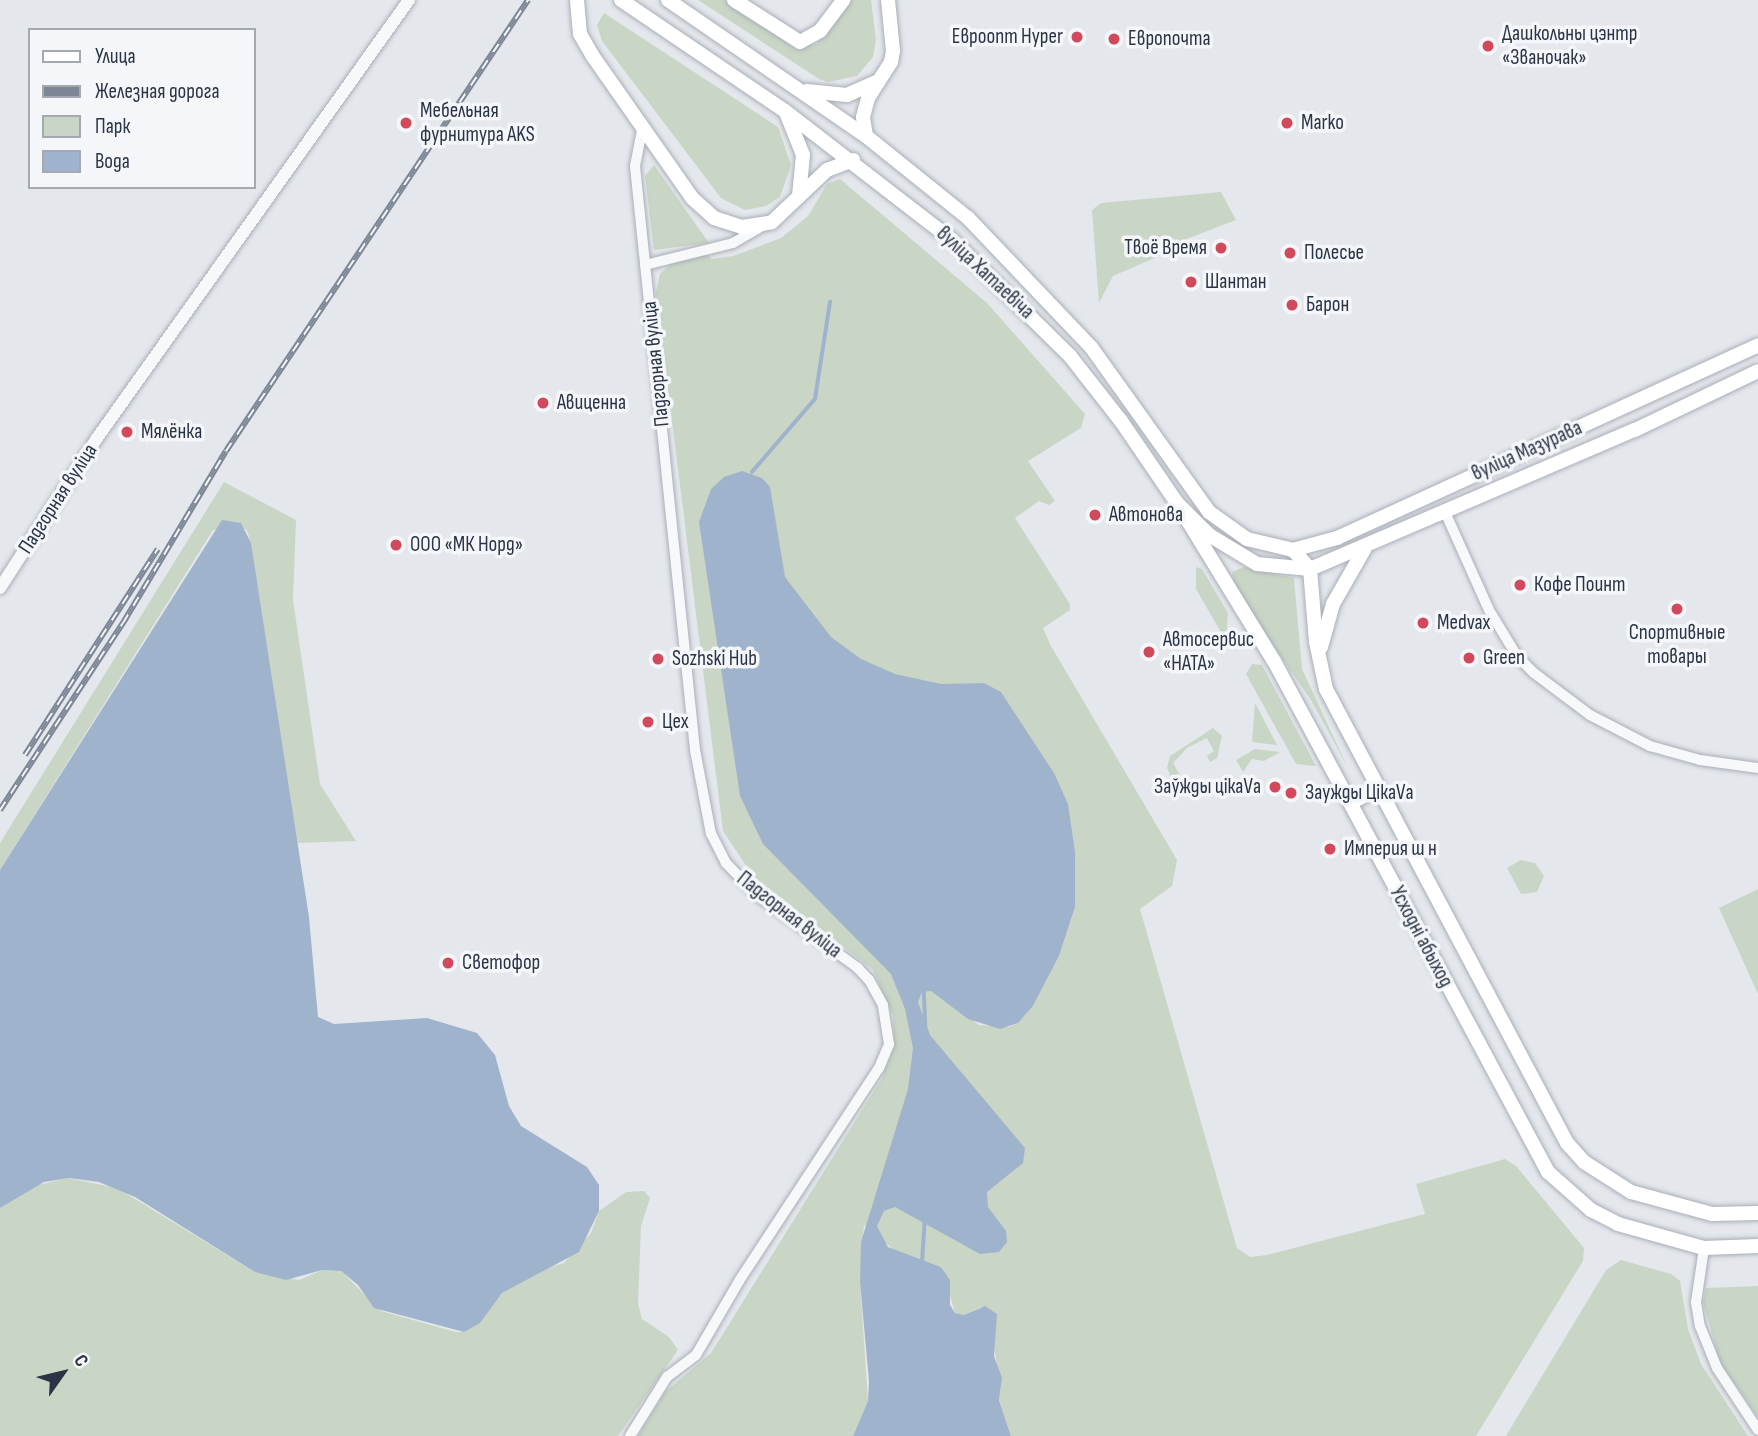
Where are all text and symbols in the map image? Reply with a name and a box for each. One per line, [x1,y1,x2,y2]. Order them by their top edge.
place label: Дашкольны цэнтр «Званочак» [1502,21,1638,71]
place label: Евроопт Hyper [952,24,1063,50]
place label: Европочта [1128,26,1211,52]
legend [28,28,256,189]
marker: Евроопт Hyper [1069,29,1085,45]
marker: Европочта [1106,31,1122,47]
marker: Дашкольны цэнтр «Званочак» [1480,38,1496,54]
text: Улица [95,44,136,69]
text: Железная дорога [95,79,220,104]
place label: Мебельная фурнитура AKS [420,98,535,148]
place label: Marko [1301,110,1344,136]
text: Парк [95,114,130,139]
marker: Мебельная фурнитура AKS [398,115,414,131]
marker: Marko [1279,115,1295,131]
text: Вода [95,149,130,174]
street label: вуліца Хатаевіча [931,221,1039,325]
place label: Твоё Время [1124,235,1207,261]
marker: Твоё Время [1213,240,1229,256]
place label: Полесье [1304,240,1364,266]
marker: Полесье [1282,245,1298,261]
place label: Шантан [1205,269,1267,295]
marker: Шантан [1183,274,1199,290]
place label: Барон [1306,292,1349,318]
marker: Барон [1284,297,1300,313]
street label: Падгорная вуліца [637,300,675,428]
place label: Авиценна [557,390,626,416]
marker: Авиценна [535,395,551,411]
street label: вуліца Мазурава [1468,415,1586,487]
place label: Мялёнка [141,419,202,445]
marker: Мялёнка [119,424,135,440]
street label: Падгорная вуліца [13,439,103,559]
place label: Автонова [1109,502,1183,528]
marker: Автонова [1087,507,1103,523]
place label: ООО «МК Норд» [410,532,523,558]
marker: ООО «МК Норд» [388,537,404,553]
place label: Кофе Поинт [1534,572,1625,598]
marker: Кофе Поинт [1512,577,1528,593]
marker: Спортивные товары [1669,601,1685,617]
place label: Medvax [1437,610,1490,636]
marker: Medvax [1415,615,1431,631]
place label: Спортивные товары [1629,620,1725,670]
place label: Автосервис «НАТА» [1163,627,1254,677]
marker: Автосервис «НАТА» [1141,644,1157,660]
place label: Green [1483,645,1525,671]
place label: Sozhski Hub [672,646,757,672]
marker: Green [1461,650,1477,666]
marker: Sozhski Hub [650,651,666,667]
place label: Цех [662,709,689,735]
marker: Цех [640,714,656,730]
place label: Заўжды цікаVа [1154,774,1261,800]
marker: Заўжды цікаVа [1267,779,1283,795]
place label: Заужды ЦікаVа [1305,780,1414,806]
marker: Заужды ЦікаVа [1283,785,1299,801]
place label: Империя ш н [1344,836,1437,862]
marker: Империя ш н [1322,841,1338,857]
street label: Падгорная вуліца [732,866,846,964]
street label: Усходні абыход [1384,882,1458,992]
place label: Светофор [462,950,540,976]
marker: Светофор [440,955,456,971]
north arrow [28,1338,98,1408]
text: С [69,1351,93,1371]

